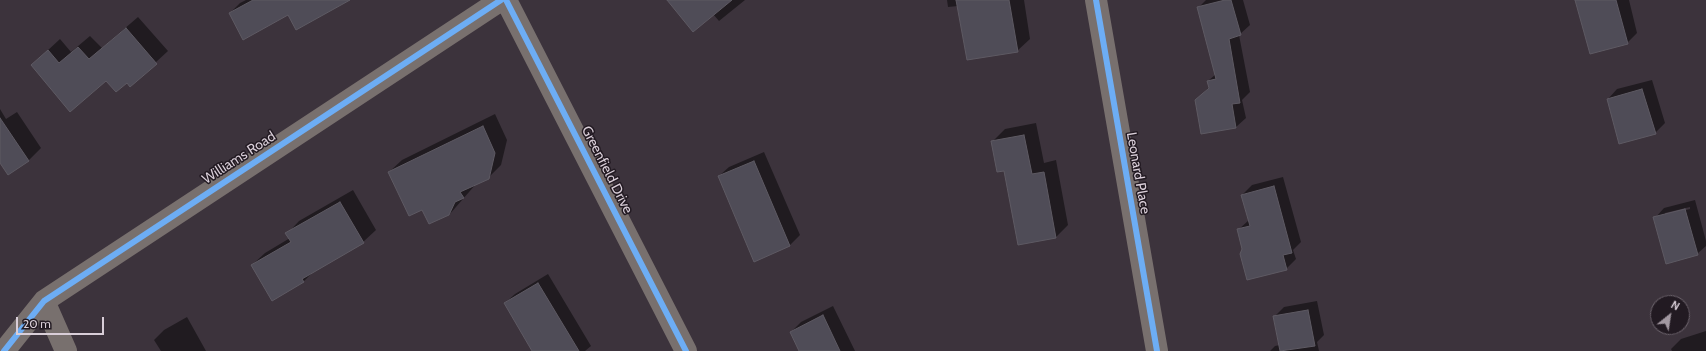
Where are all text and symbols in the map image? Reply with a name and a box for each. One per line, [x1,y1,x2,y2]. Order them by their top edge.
street label: Greenfield Drive [578,123,636,217]
street label: Williams Road [199,128,279,188]
street label: Leonard Place [1123,131,1153,215]
north arrow [1650,295,1690,335]
text: N [1669,297,1682,313]
scale bar [18,309,106,335]
text: 20 m [23,316,51,331]

